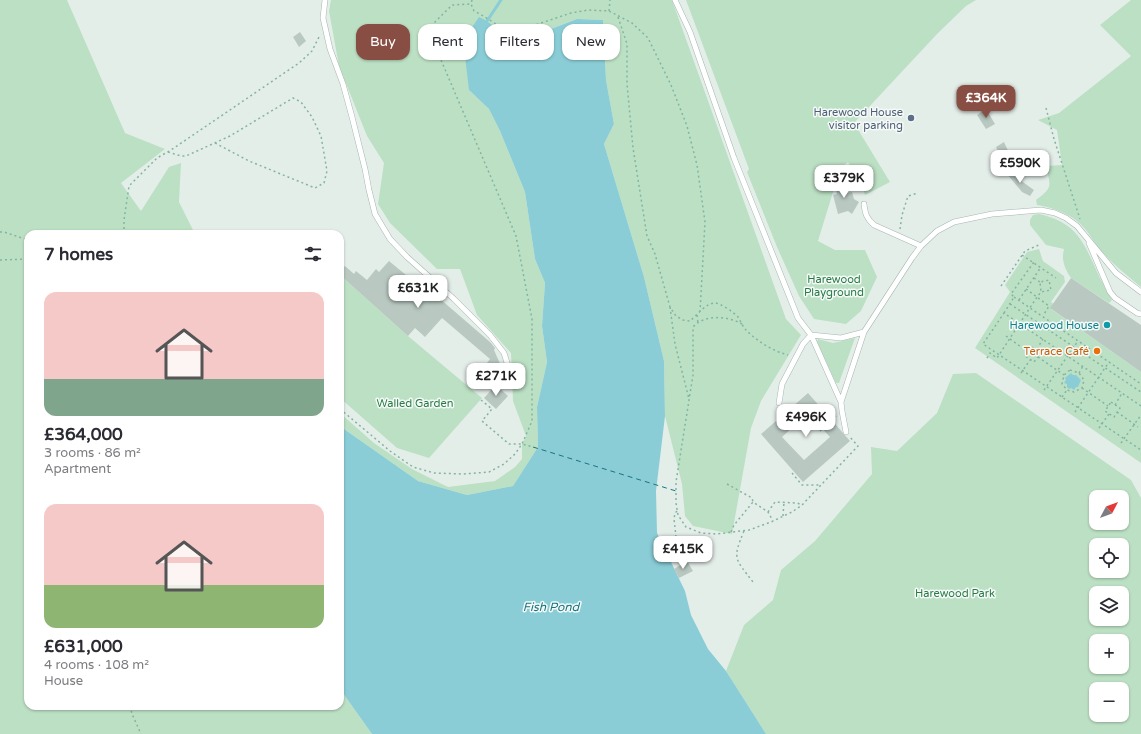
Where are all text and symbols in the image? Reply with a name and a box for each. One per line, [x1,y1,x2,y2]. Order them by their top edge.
chip: Buy [356,24,410,60]
chip: Rent [418,24,477,60]
chip: Filters [485,24,554,60]
chip: New [562,24,620,60]
pin: £364K [958,85,1014,119]
text: £364K [965,90,1007,106]
place label: Harewood House visitor parking [813,106,903,132]
marker: Harewood House visitor parking [906,113,916,123]
pin: £590K [992,150,1048,184]
text: £590K [999,155,1041,171]
pin: £379K [816,165,872,199]
text: £379K [823,170,865,186]
icon: filters [302,243,324,265]
text: 7 homes [44,244,113,265]
park label: Harewood Playground [804,273,864,299]
pin: £631K [390,275,446,309]
text: £631K [397,280,439,296]
icon: home [148,318,220,390]
place label: Harewood House [1009,319,1099,332]
marker: Harewood House [1102,320,1112,330]
place label: Terrace Café [1023,345,1089,358]
marker: Terrace Café [1092,346,1102,356]
pin: £271K [468,363,524,397]
text: £271K [475,368,517,384]
park label: Walled Garden [377,397,453,410]
pin: £496K [778,404,834,438]
text: £496K [785,409,827,425]
text: £364,000 [44,424,123,445]
text: 3 rooms · 86 m² [44,445,141,461]
text: Apartment [44,461,111,477]
north arrow [1089,490,1129,530]
map controls [1089,490,1129,722]
icon: home [148,530,220,602]
pin: £415K [655,536,711,570]
button: locate [1089,538,1129,578]
text: £415K [662,541,704,557]
button: layers [1089,586,1129,626]
park label: Harewood Park [915,587,995,600]
water label: Fish Pond [523,600,581,614]
button: + [1089,634,1129,674]
text: £631,000 [44,636,123,657]
text: 4 rooms · 108 m² [44,657,149,673]
text: House [44,673,83,689]
button: − [1089,682,1129,722]

